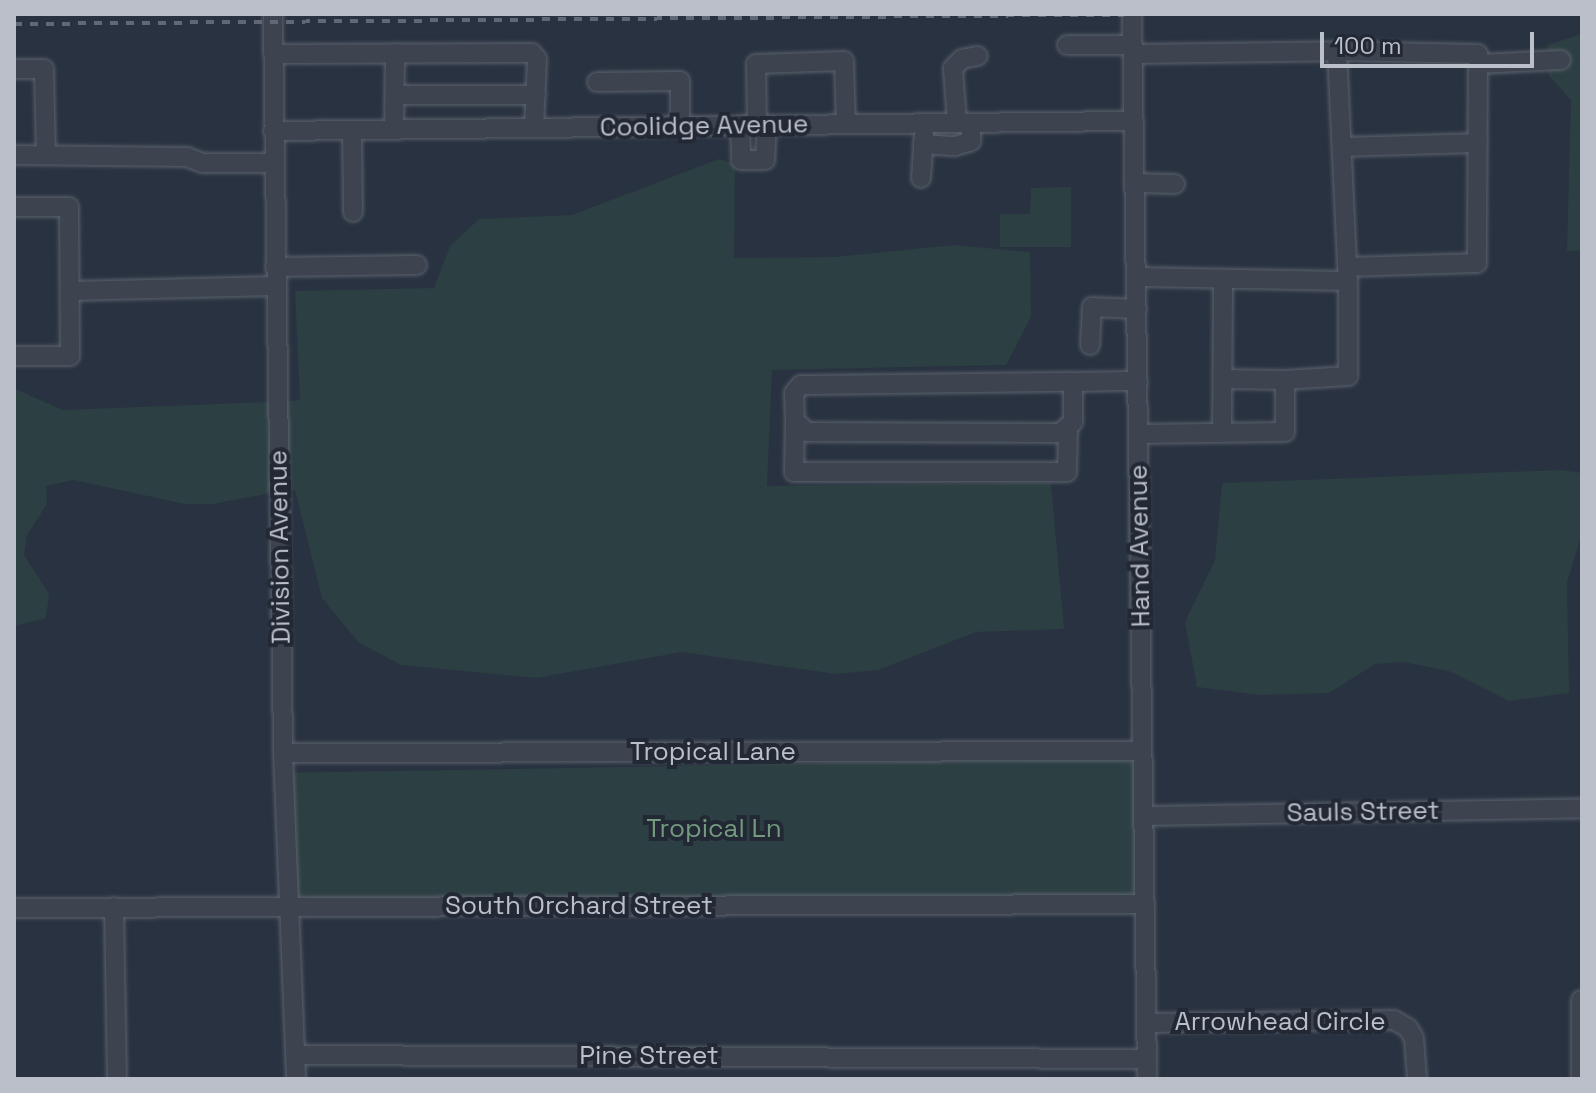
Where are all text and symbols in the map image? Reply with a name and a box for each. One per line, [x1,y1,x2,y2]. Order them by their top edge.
scale bar [1324,16,1538,66]
text: 100 m [1334,30,1402,61]
street label: Coolidge Avenue [599,109,809,143]
street label: Division Avenue [263,449,297,645]
street label: Hand Avenue [1123,464,1157,628]
street label: Tropical Lane [630,736,796,768]
street label: Sauls Street [1286,795,1440,829]
park label: Tropical Ln [646,813,782,845]
street label: South Orchard Street [445,890,713,922]
street label: Arrowhead Circle [1174,1006,1386,1038]
street label: Pine Street [579,1040,719,1072]

